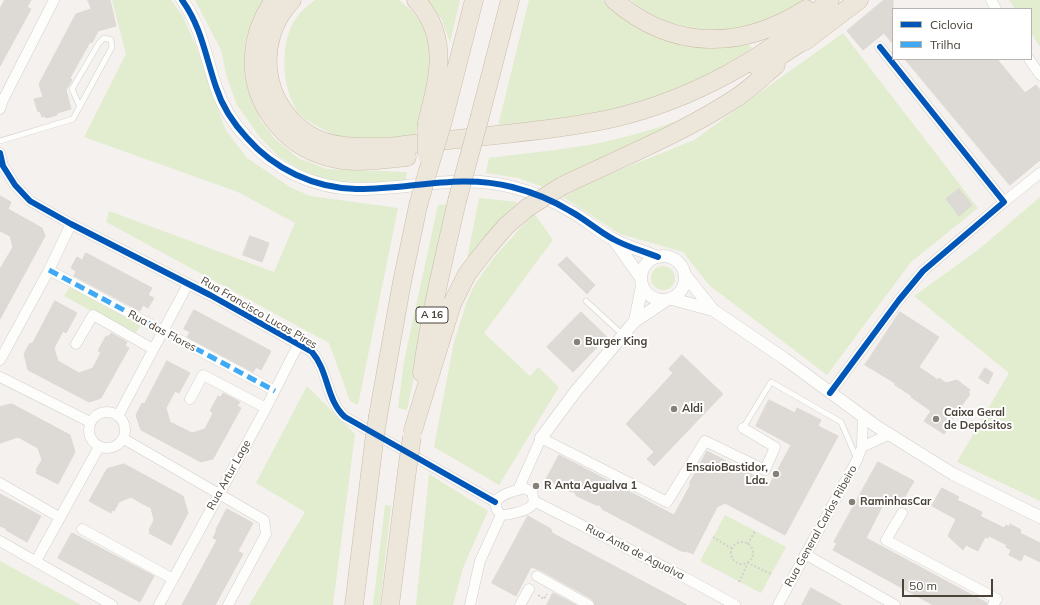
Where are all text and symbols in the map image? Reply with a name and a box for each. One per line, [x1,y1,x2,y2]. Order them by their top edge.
legend [892,8,1032,60]
text: Ciclovia [930,17,973,32]
text: Trilha [930,37,961,52]
street label: Rua Francisco Lucas Pires [198,274,320,352]
street label: Rua das Flores [126,307,198,355]
road number: A 16 [416,307,448,323]
place label: Burger King [585,335,647,349]
marker: Burger King [572,337,582,347]
place label: Aldi [682,402,703,416]
marker: Aldi [669,404,679,414]
place label: Caixa Geral de Depósitos [944,406,1012,432]
marker: Caixa Geral de Depósitos [931,414,941,424]
street label: Rua Artur Lage [204,438,254,512]
place label: EnsaioBastidor, Lda. [686,461,768,487]
street label: Rua General Carlos Ribeiro [782,463,860,589]
marker: EnsaioBastidor, Lda. [771,469,781,479]
place label: R Anta Agualva 1 [544,479,637,493]
marker: R Anta Agualva 1 [531,481,541,491]
place label: RaminhasCar [860,495,931,509]
marker: RaminhasCar [847,497,857,507]
street label: Rua Anta de Agualva [583,521,687,583]
scale bar [904,571,995,597]
text: 50 m [909,578,937,593]

